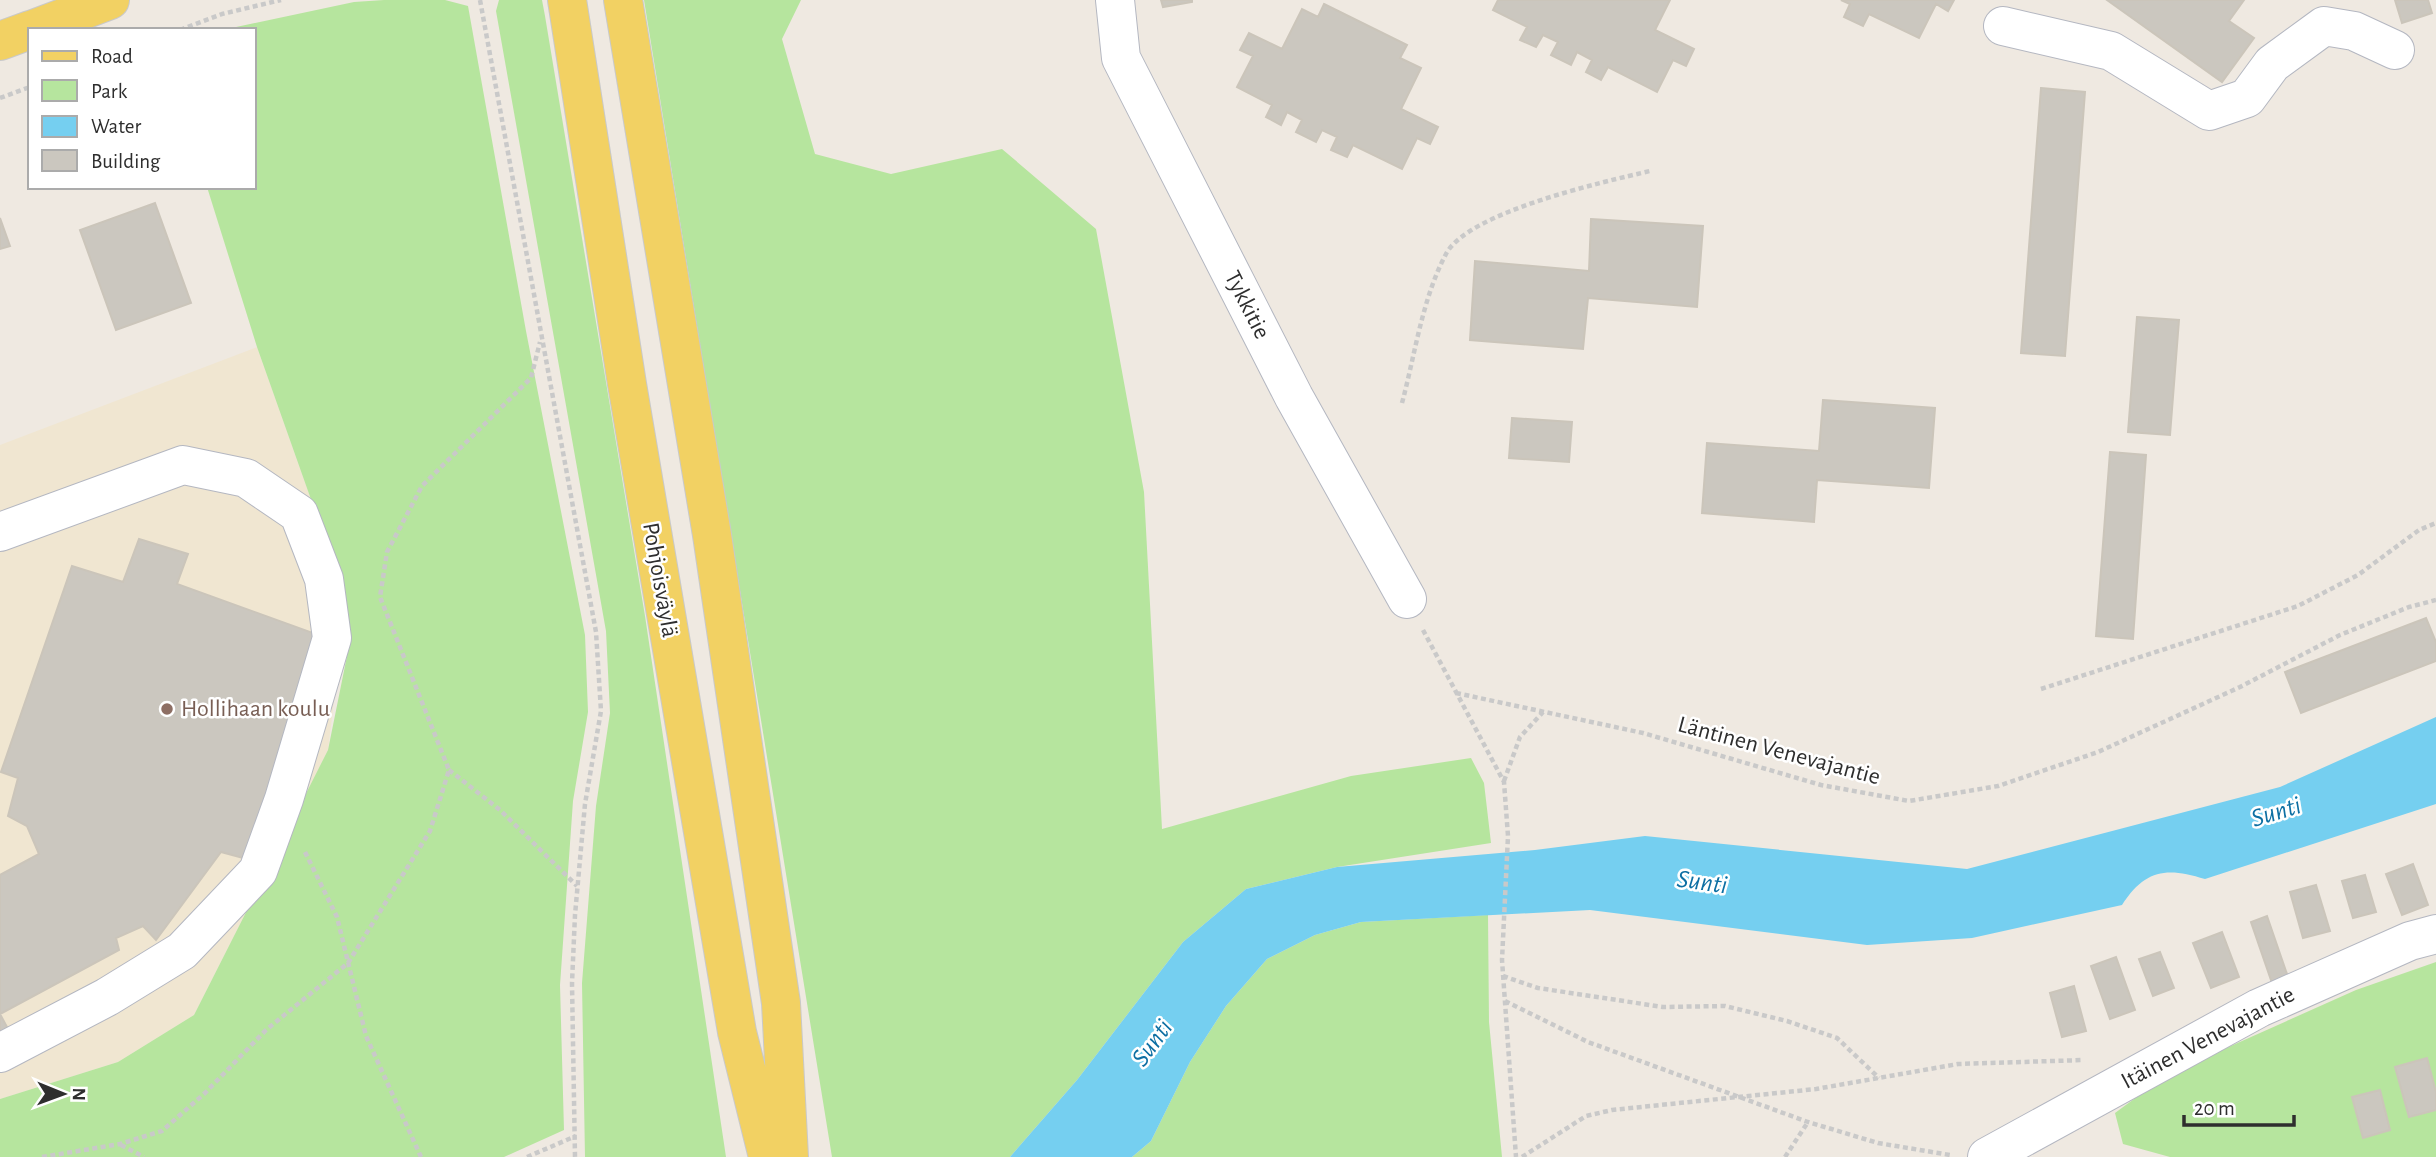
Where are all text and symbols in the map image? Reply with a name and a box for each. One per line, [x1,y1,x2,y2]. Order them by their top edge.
legend [28,28,256,189]
text: Road [91,46,133,67]
text: Park [91,81,128,102]
text: Water [91,116,141,137]
text: Building [91,151,161,172]
street label: Tykkitie [1220,267,1274,343]
street label: Pohjoisväylä [638,521,682,639]
place label: Hollihaan koulu [181,697,330,721]
marker: Hollihaan koulu [159,701,175,717]
street label: Läntinen Venevajantie [1675,712,1883,790]
water label: Sunti [2248,792,2304,832]
water label: Sunti [1675,866,1729,898]
street label: Itäinen Venevajantie [2117,982,2299,1094]
water label: Sunti [1127,1015,1178,1071]
north arrow [28,1059,98,1129]
scale bar [2184,1084,2294,1128]
text: N [69,1087,88,1101]
text: 20 m [2194,1098,2235,1119]

